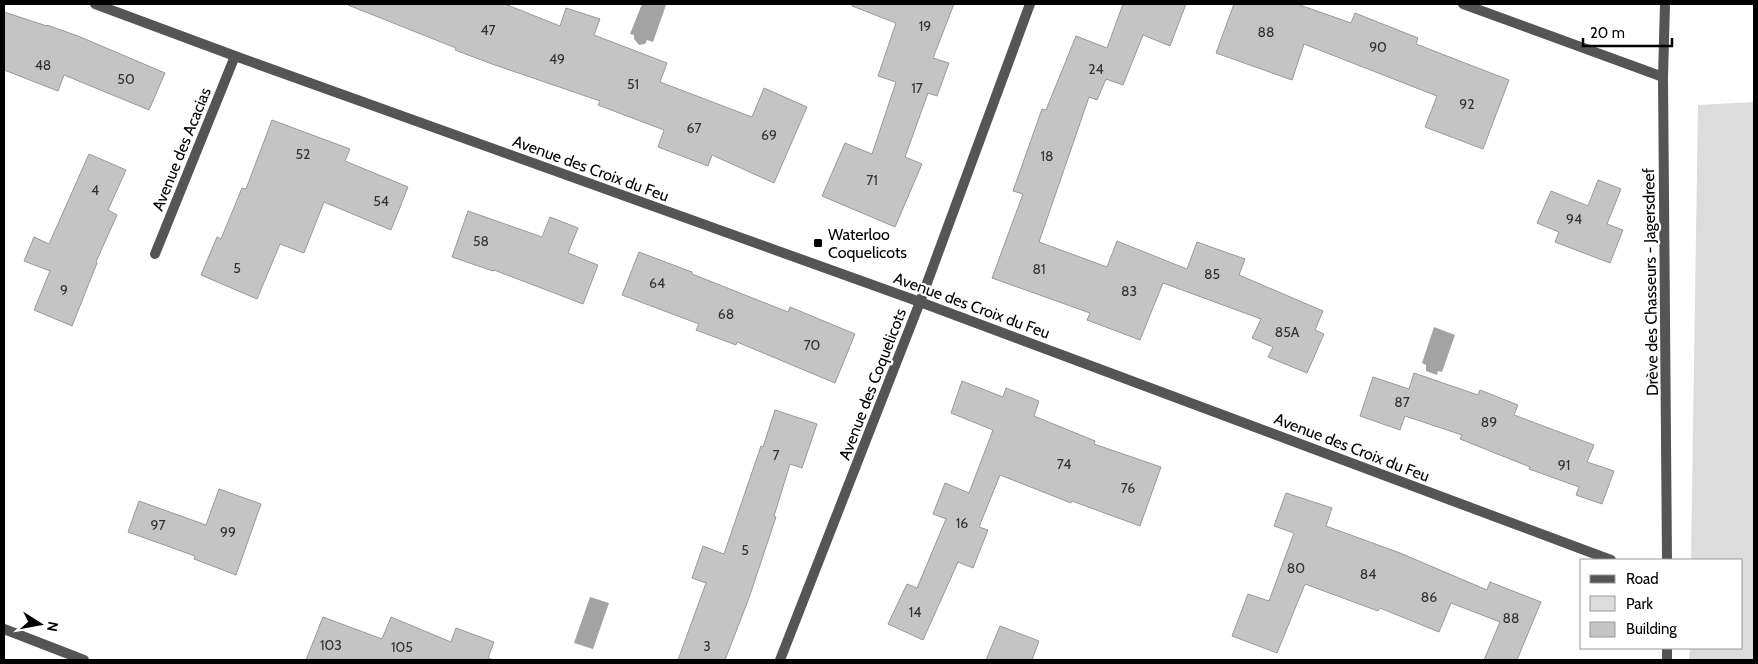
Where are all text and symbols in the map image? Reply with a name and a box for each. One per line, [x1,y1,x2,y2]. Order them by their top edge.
scale bar [1583,15,1672,47]
house number: 19 [919,17,931,35]
house number: 47 [480,21,496,39]
house number: 88 [1258,23,1274,41]
text: 20 m [1590,24,1625,42]
house number: 90 [1369,38,1387,56]
house number: 49 [549,50,565,68]
house number: 48 [35,56,51,74]
house number: 24 [1088,60,1104,78]
house number: 50 [117,70,135,88]
house number: 51 [627,75,639,93]
house number: 17 [911,79,923,97]
street label: Avenue des Acacias [148,84,215,214]
house number: 92 [1459,95,1475,113]
house number: 67 [687,119,701,137]
house number: 69 [761,126,777,144]
street label: Avenue des Croix du Feu [510,131,671,206]
house number: 52 [296,145,310,163]
house number: 18 [1040,147,1054,165]
street label: Drève des Chasseurs - Jagersdreef [1639,167,1662,396]
house number: 71 [866,171,878,189]
house number: 4 [91,181,99,199]
house number: 54 [373,192,389,210]
house number: 94 [1566,210,1582,228]
place label: Waterloo Coquelicots [828,225,907,262]
house number: 58 [473,232,489,250]
marker: Waterloo Coquelicots [812,237,824,249]
house number: 5 [233,259,241,277]
house number: 81 [1032,260,1046,278]
house number: 85 [1204,265,1220,283]
street label: Avenue des Croix du Feu [891,268,1052,343]
house number: 64 [649,274,665,292]
house number: 9 [60,281,68,299]
house number: 83 [1121,282,1137,300]
house number: 68 [718,305,734,323]
street label: Avenue des Coquelicots [835,305,910,463]
house number: 85A [1275,323,1300,341]
house number: 70 [804,336,821,354]
house number: 87 [1394,393,1410,411]
street label: Avenue des Croix du Feu [1272,409,1432,486]
house number: 89 [1481,413,1497,431]
house number: 7 [772,446,780,464]
house number: 74 [1057,455,1071,473]
house number: 91 [1558,456,1570,474]
house number: 76 [1121,479,1135,497]
house number: 16 [956,514,968,532]
house number: 97 [151,516,166,534]
house number: 99 [220,523,236,541]
house number: 5 [741,541,749,559]
house number: 80 [1287,559,1305,577]
legend [1580,559,1743,649]
house number: 84 [1360,565,1376,583]
text: Road [1626,570,1659,588]
house number: 86 [1421,588,1437,606]
text: Park [1626,595,1653,613]
north arrow [15,599,65,649]
house number: 14 [909,603,921,621]
house number: 88 [1503,609,1519,627]
text: N [43,620,63,633]
text: Building [1626,620,1677,638]
house number: 103 [320,636,342,654]
house number: 3 [703,637,711,655]
house number: 105 [391,638,413,656]

